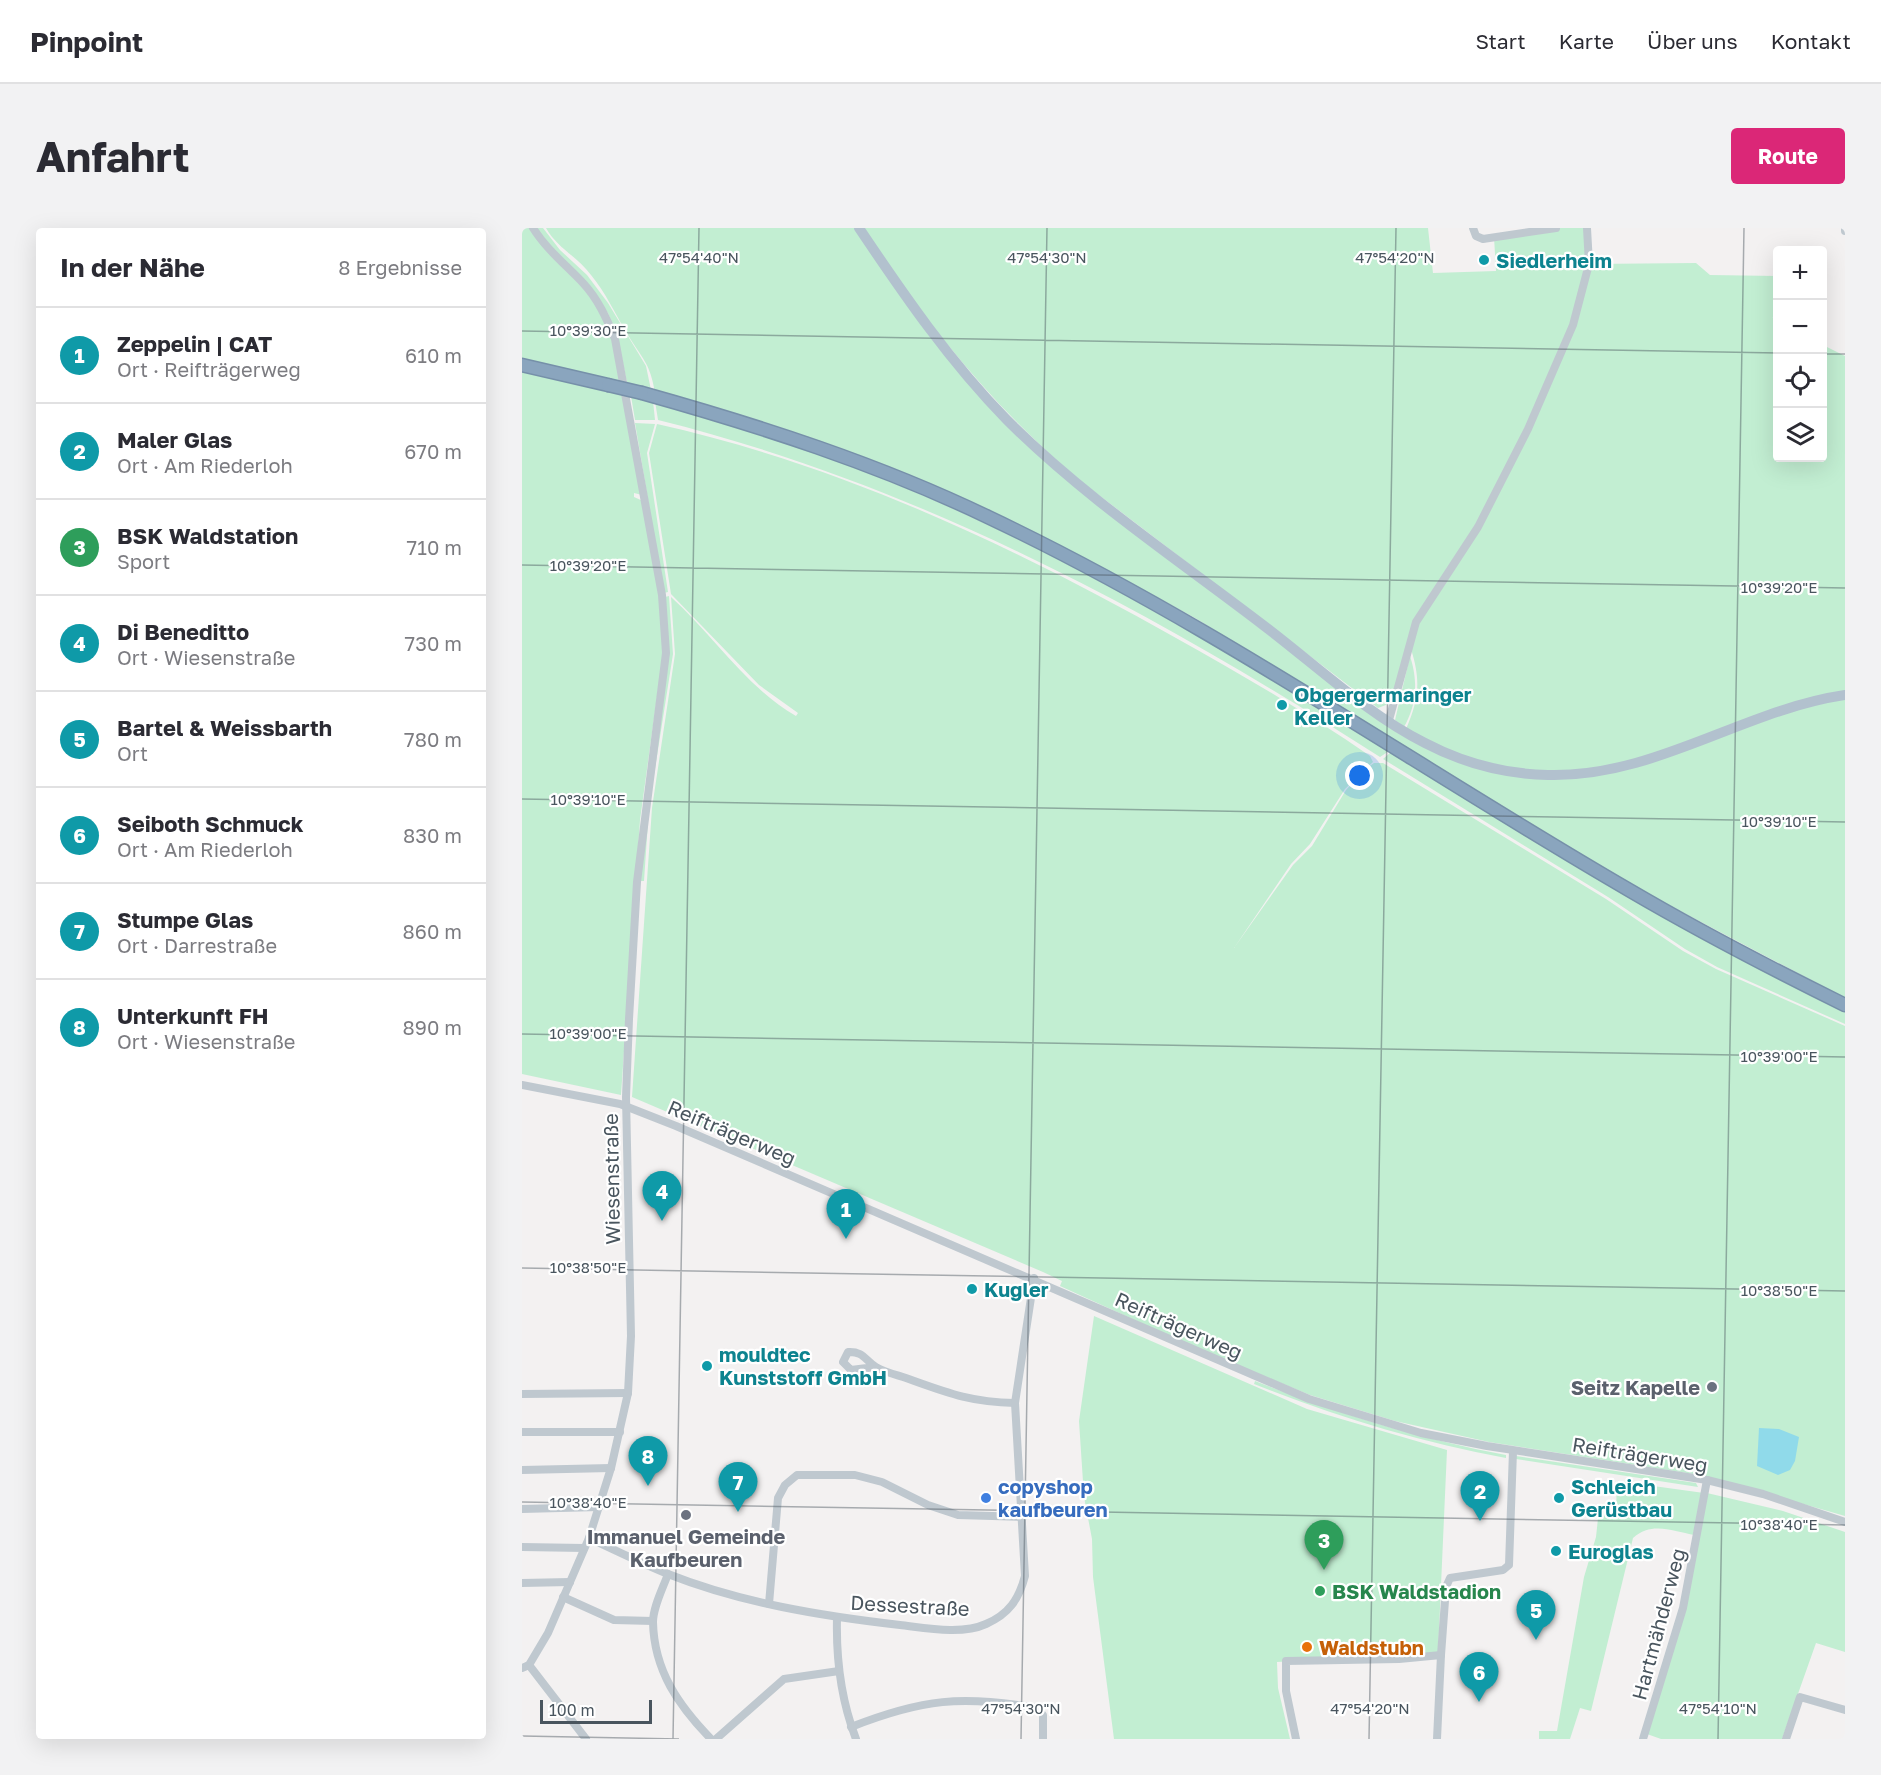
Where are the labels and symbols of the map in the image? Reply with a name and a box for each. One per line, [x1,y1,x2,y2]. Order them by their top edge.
text: 47°54'40"N [659,248,739,266]
text: 47°54'30"N [1007,248,1087,266]
text: 47°54'20"N [1355,248,1435,266]
place label: Siedlerheim [1496,248,1612,272]
marker: Siedlerheim [1477,253,1491,267]
text: 10°39'30"E [550,321,626,339]
text: 10°39'20"E [550,556,626,574]
text: 10°39'20"E [1741,578,1817,596]
place label: Obgergermaringer Keller [1294,682,1472,729]
marker: Obgergermaringer Keller [1275,698,1289,712]
your location [1345,761,1374,790]
text: 10°39'10"E [550,790,626,808]
text: 10°39'10"E [1741,812,1817,830]
text: 10°39'00"E [549,1024,627,1042]
text: 10°39'00"E [1740,1047,1818,1065]
street label: Reifträgerweg [664,1094,800,1170]
street label: Wiesenstraße [598,1113,624,1245]
pin: 4 [642,1172,682,1221]
pin: 1 [826,1190,866,1239]
text: 10°38'50"E [550,1258,626,1276]
place label: Kugler [984,1277,1049,1301]
text: 10°38'50"E [1741,1281,1817,1299]
marker: Kugler [965,1282,979,1296]
street label: Reifträgerweg [1112,1286,1246,1364]
place label: mouldtec Kunststoff GmbH [719,1342,887,1389]
marker: mouldtec Kunststoff GmbH [700,1359,714,1373]
place label: Seitz Kapelle [1571,1375,1700,1399]
marker: Seitz Kapelle [1705,1380,1719,1394]
street label: Reifträgerweg [1571,1431,1709,1477]
pin: 8 [628,1436,668,1486]
pin: 7 [718,1462,758,1512]
pin: 2 [1460,1472,1500,1521]
place label: copyshop kaufbeuren [998,1474,1108,1521]
place label: Schleich Gerüstbau [1571,1474,1672,1521]
marker: copyshop kaufbeuren [979,1491,993,1505]
marker: Schleich Gerüstbau [1552,1491,1566,1505]
text: 10°38'40"E [549,1493,627,1511]
marker: Immanuel Gemeinde Kaufbeuren [679,1508,693,1522]
text: 10°38'40"E [1740,1515,1818,1533]
pin: 3 [1304,1520,1344,1570]
place label: Immanuel Gemeinde Kaufbeuren [587,1524,785,1571]
place label: Euroglas [1568,1539,1654,1563]
marker: Euroglas [1549,1544,1563,1558]
street label: Hartmähderweg [1626,1546,1690,1702]
place label: BSK Waldstadion [1332,1579,1501,1603]
marker: BSK Waldstadion [1313,1584,1327,1598]
street label: Dessestraße [850,1590,970,1620]
pin: 5 [1516,1590,1556,1640]
place label: Waldstubn [1319,1635,1424,1659]
marker: Waldstubn [1300,1640,1314,1654]
pin: 6 [1460,1652,1498,1702]
scale bar [540,1697,652,1724]
text: 47°54'30"N [981,1699,1061,1717]
text: 47°54'20"N [1330,1699,1410,1717]
text: 47°54'10"N [1679,1699,1757,1717]

